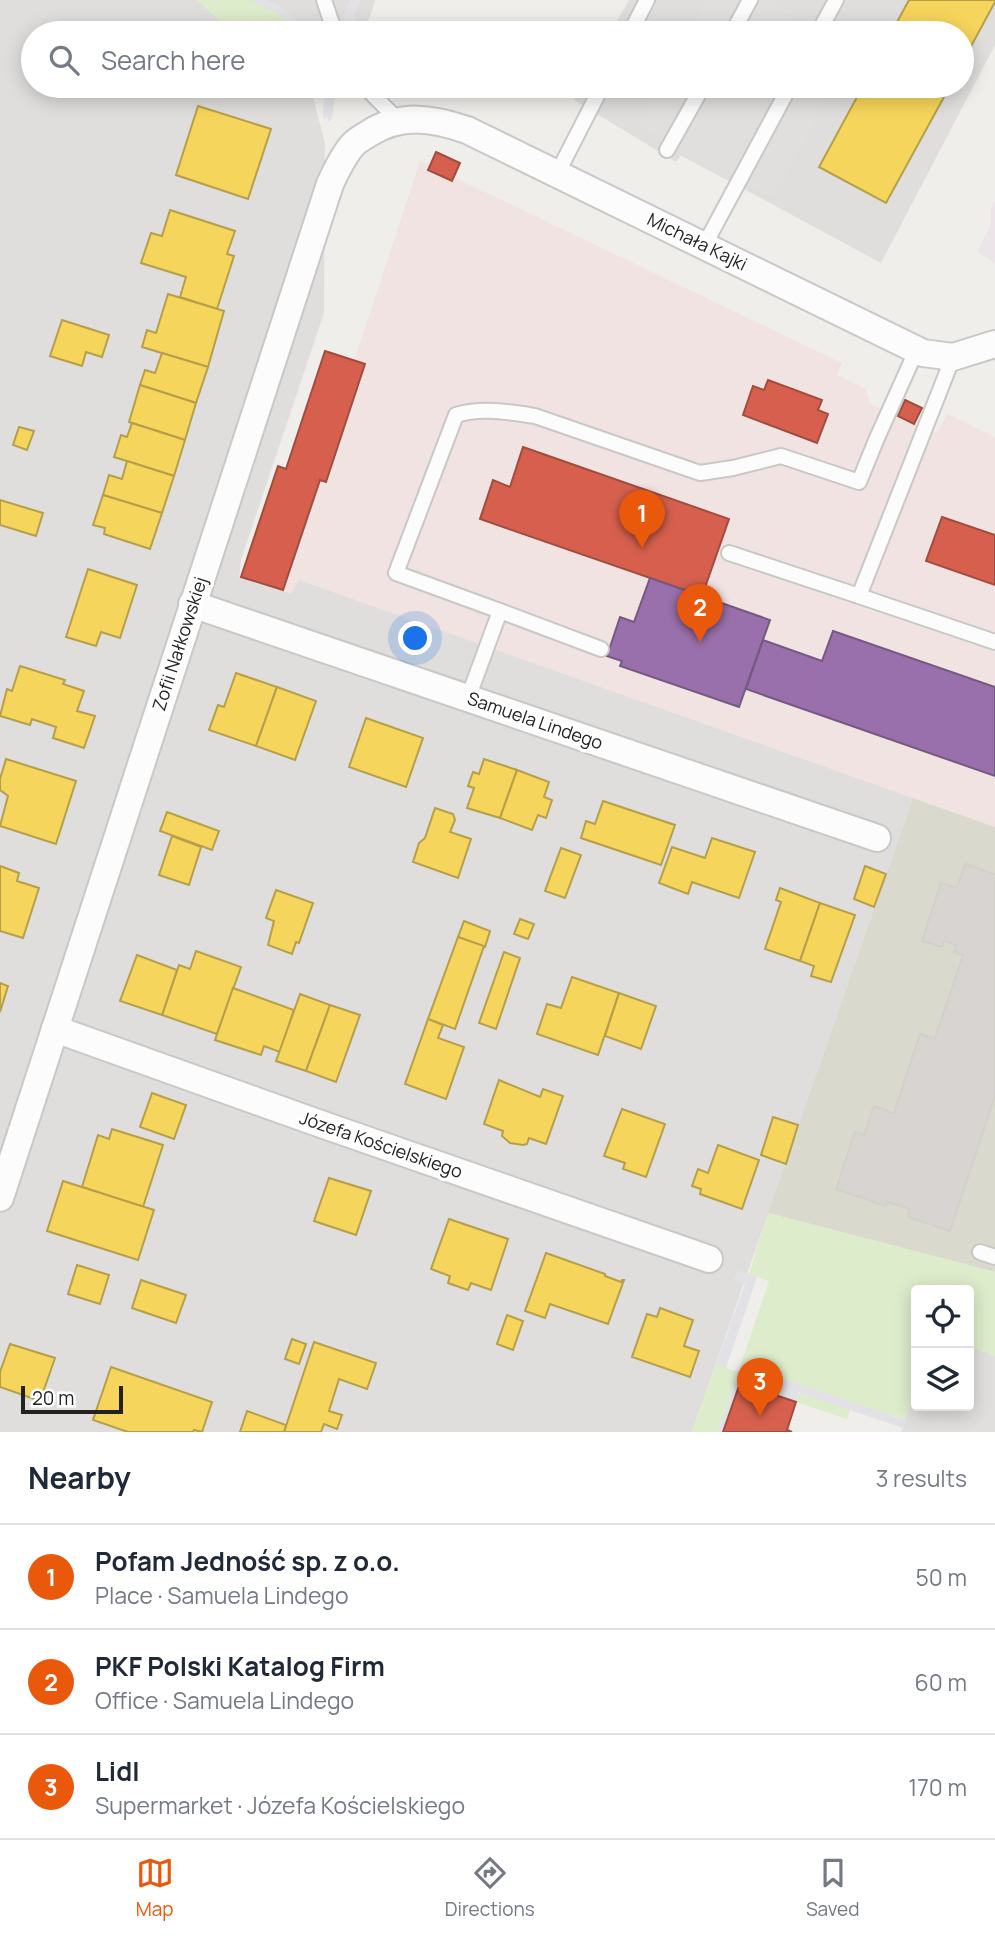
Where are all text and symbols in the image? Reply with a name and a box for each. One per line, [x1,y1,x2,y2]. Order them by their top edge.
search box [21,21,974,98]
icon: search [45,41,83,79]
text: Search here [101,42,246,78]
street label: Michała Kajki [643,207,751,276]
pin: 1 [619,490,665,548]
street label: Zofii Nałkowskiej [146,574,212,714]
pin: 2 [677,584,723,642]
your location [398,621,432,655]
street label: Samuela Lindego [464,686,606,754]
street label: Józefa Kościelskiego [297,1105,466,1183]
map controls [911,1285,974,1411]
button: locate [911,1285,974,1348]
button: layers [911,1348,974,1411]
pin: 3 [737,1358,783,1416]
scale bar [21,1383,122,1415]
text: 20 m [32,1385,74,1411]
text: Nearby [28,1457,131,1498]
text: 3 results [876,1462,967,1494]
text: Pofam Jedność sp. z o.o. [95,1543,400,1579]
text: 1 [46,1561,56,1593]
text: 50 m [916,1561,967,1593]
text: Place · Samuela Lindego [95,1579,349,1611]
text: PKF Polski Katalog Firm [95,1648,385,1684]
text: 2 [44,1666,58,1698]
text: 60 m [915,1666,967,1698]
text: Office · Samuela Lindego [95,1684,354,1716]
text: Lidl [95,1753,140,1789]
text: 3 [44,1771,58,1803]
text: 170 m [908,1771,967,1803]
text: Supermarket · Józefa Kościelskiego [95,1789,465,1821]
tab: Map [136,1854,174,1922]
tab: Directions [445,1854,535,1922]
tab: Saved [806,1854,859,1922]

